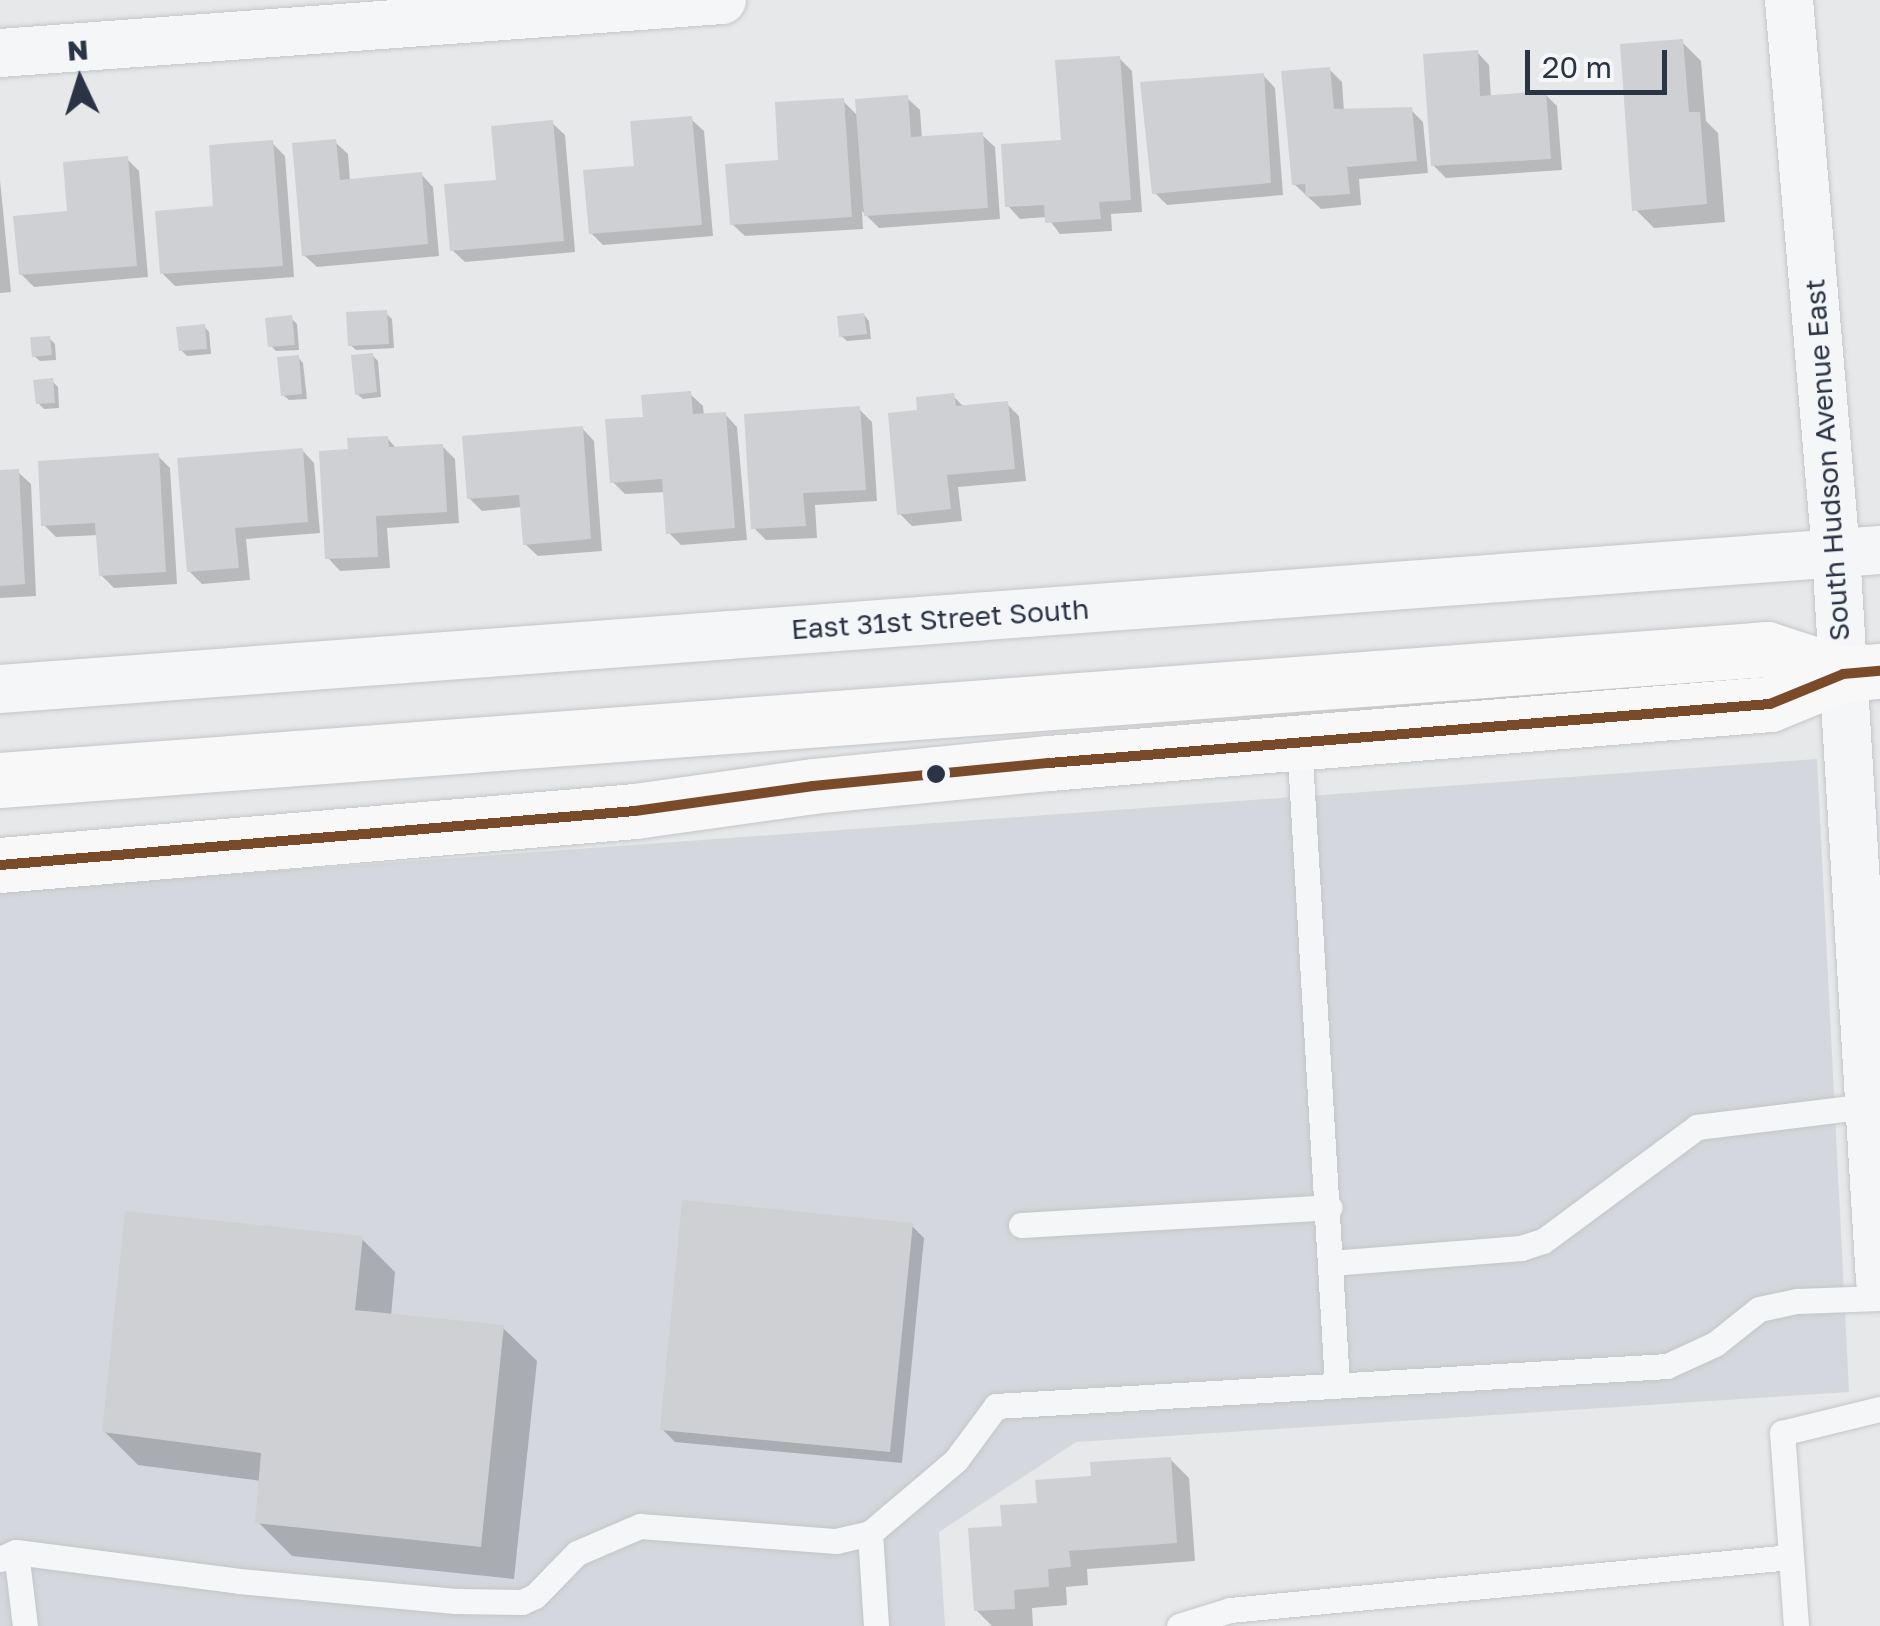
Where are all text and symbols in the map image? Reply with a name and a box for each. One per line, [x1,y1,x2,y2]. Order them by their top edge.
north arrow [30,30,130,130]
scale bar [1530,30,1672,92]
text: N [66,32,90,67]
text: 20 m [1542,49,1612,85]
street label: South Hudson Avenue East [1798,278,1856,642]
street label: East 31st Street South [790,592,1090,646]
unlabelled marker [926,764,946,784]

